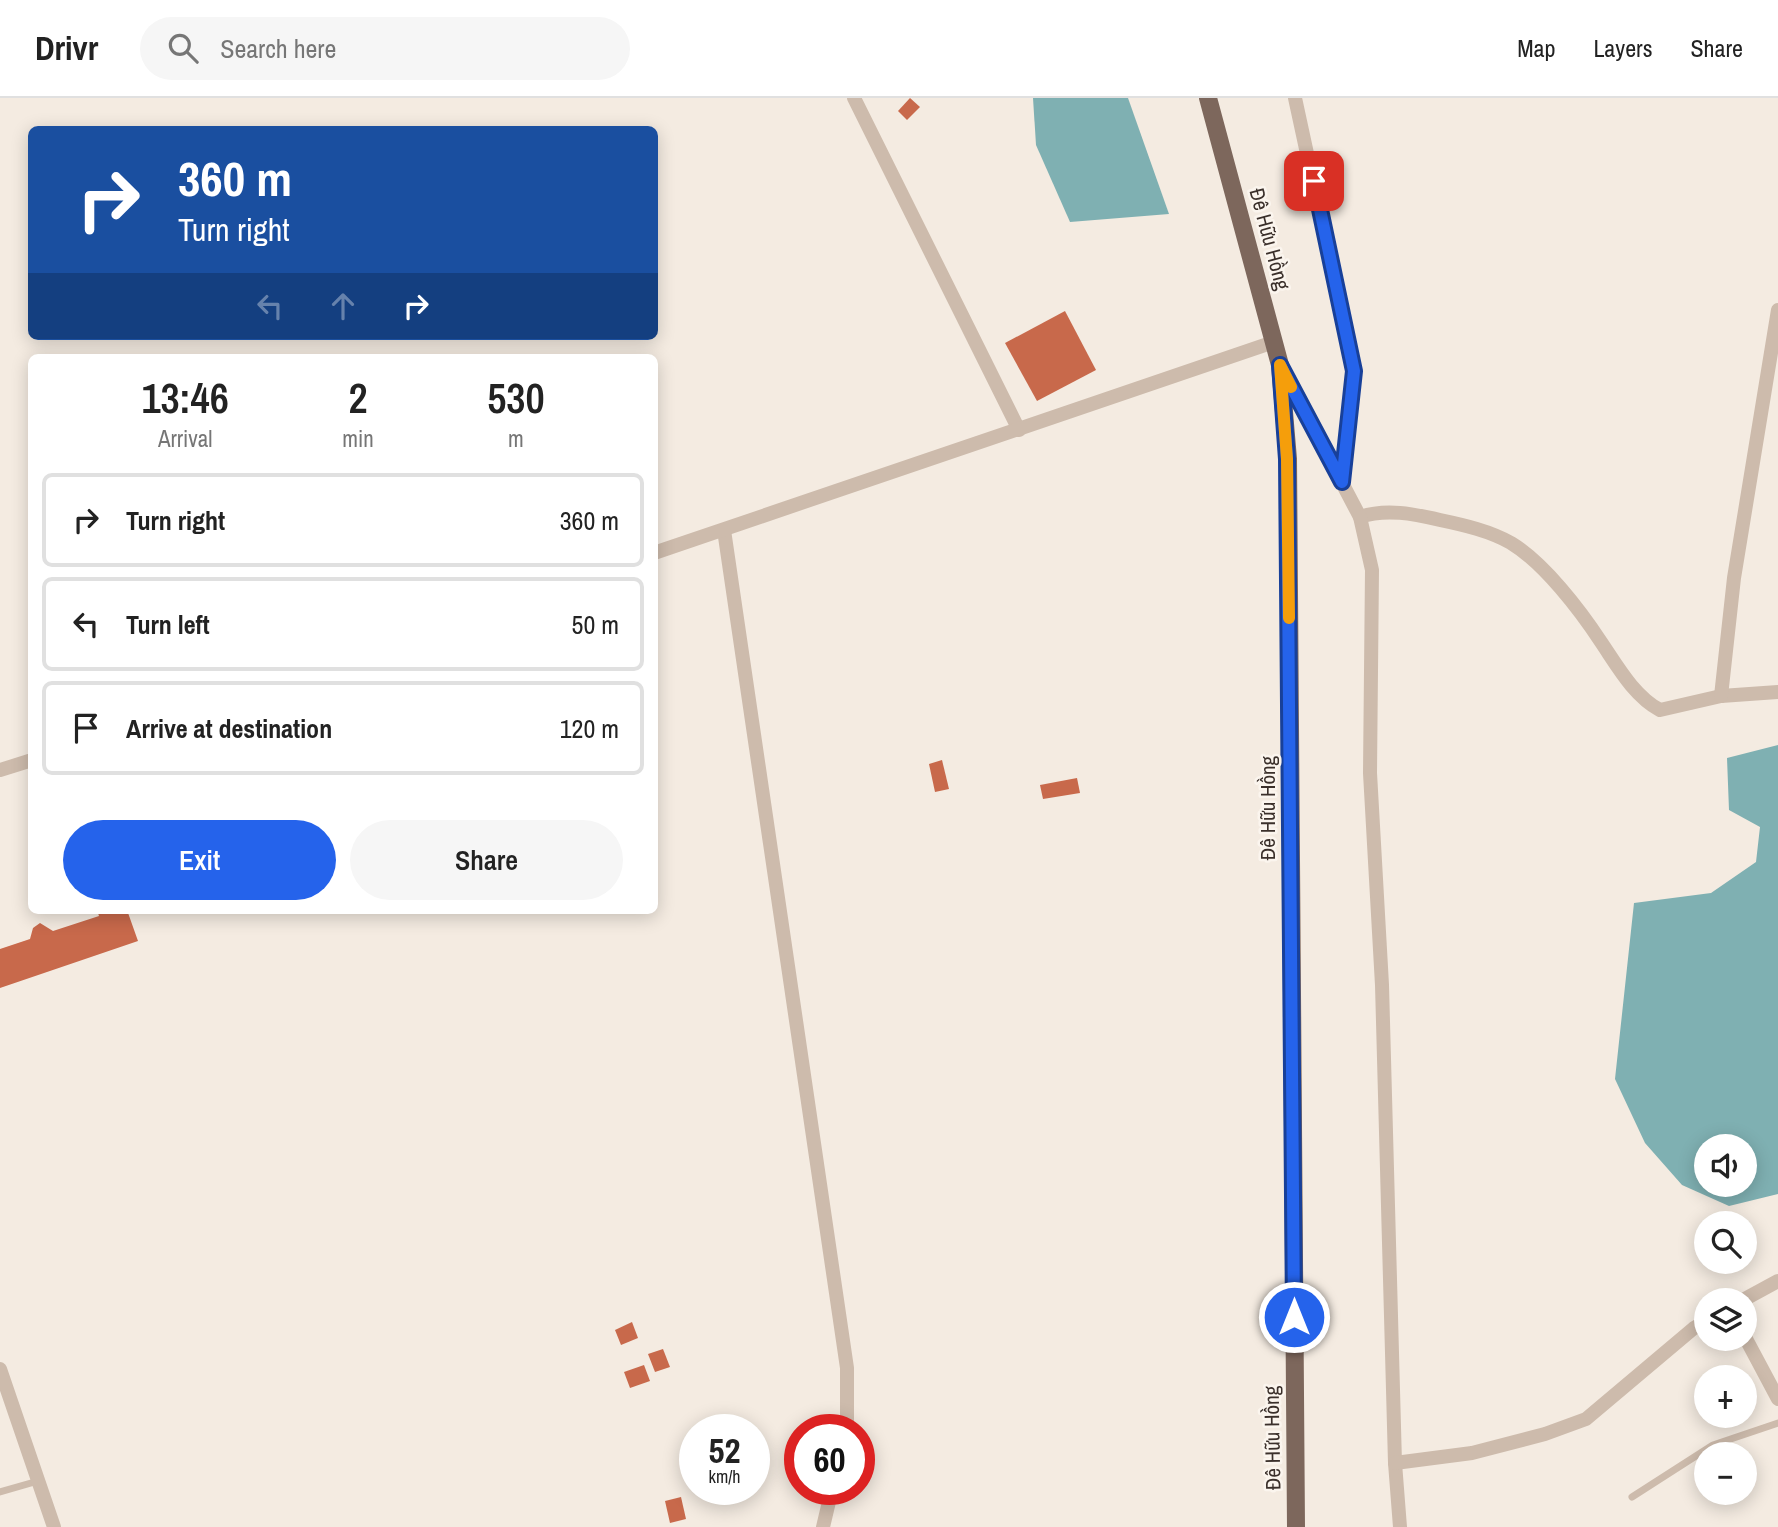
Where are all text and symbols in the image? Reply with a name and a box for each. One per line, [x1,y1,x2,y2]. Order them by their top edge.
search box [140,17,630,80]
text: Drivr [35,26,98,70]
icon: search [164,29,202,67]
text: Search here [220,31,336,66]
text: Map [1517,32,1555,64]
text: Layers [1593,32,1652,64]
text: Share [1690,32,1743,64]
text: 360 m [178,145,292,211]
pin [1284,151,1344,211]
icon: right [63,154,154,245]
icon: arrive [1295,162,1333,200]
street label: Đê Hữu Hồng [1242,185,1298,294]
text: Turn right [178,208,290,251]
icon: left [251,287,289,325]
icon: ahead [324,287,362,325]
icon: right [397,287,435,325]
text: 13:46 [141,370,229,426]
text: 2 [348,370,368,426]
text: 530 [487,370,545,426]
text: Arrival [158,423,212,454]
text: min [342,423,374,454]
text: m [508,423,524,454]
icon: right [67,501,105,539]
text: Turn right [126,503,225,538]
text: 360 m [560,503,619,538]
icon: left [67,605,105,643]
text: Turn left [126,607,210,642]
text: 50 m [572,607,619,642]
icon: arrive [67,709,105,747]
text: Arrive at destination [126,711,332,746]
text: 120 m [560,711,619,746]
street label: Đê Hữu Hồng [1253,755,1282,860]
button: Exit [63,820,336,900]
button: Share [350,820,623,900]
map controls [1694,1134,1757,1505]
button: sound [1694,1134,1757,1197]
button: search [1694,1211,1757,1274]
position arrow [1257,1280,1331,1354]
button: layers [1694,1288,1757,1351]
button: + [1694,1365,1757,1428]
street label: Đê Hữu Hồng [1257,1385,1287,1490]
speed limit sign: 60 [784,1414,875,1505]
text: 52 [709,1427,740,1474]
button: − [1694,1442,1757,1505]
text: km/h [709,1464,741,1489]

